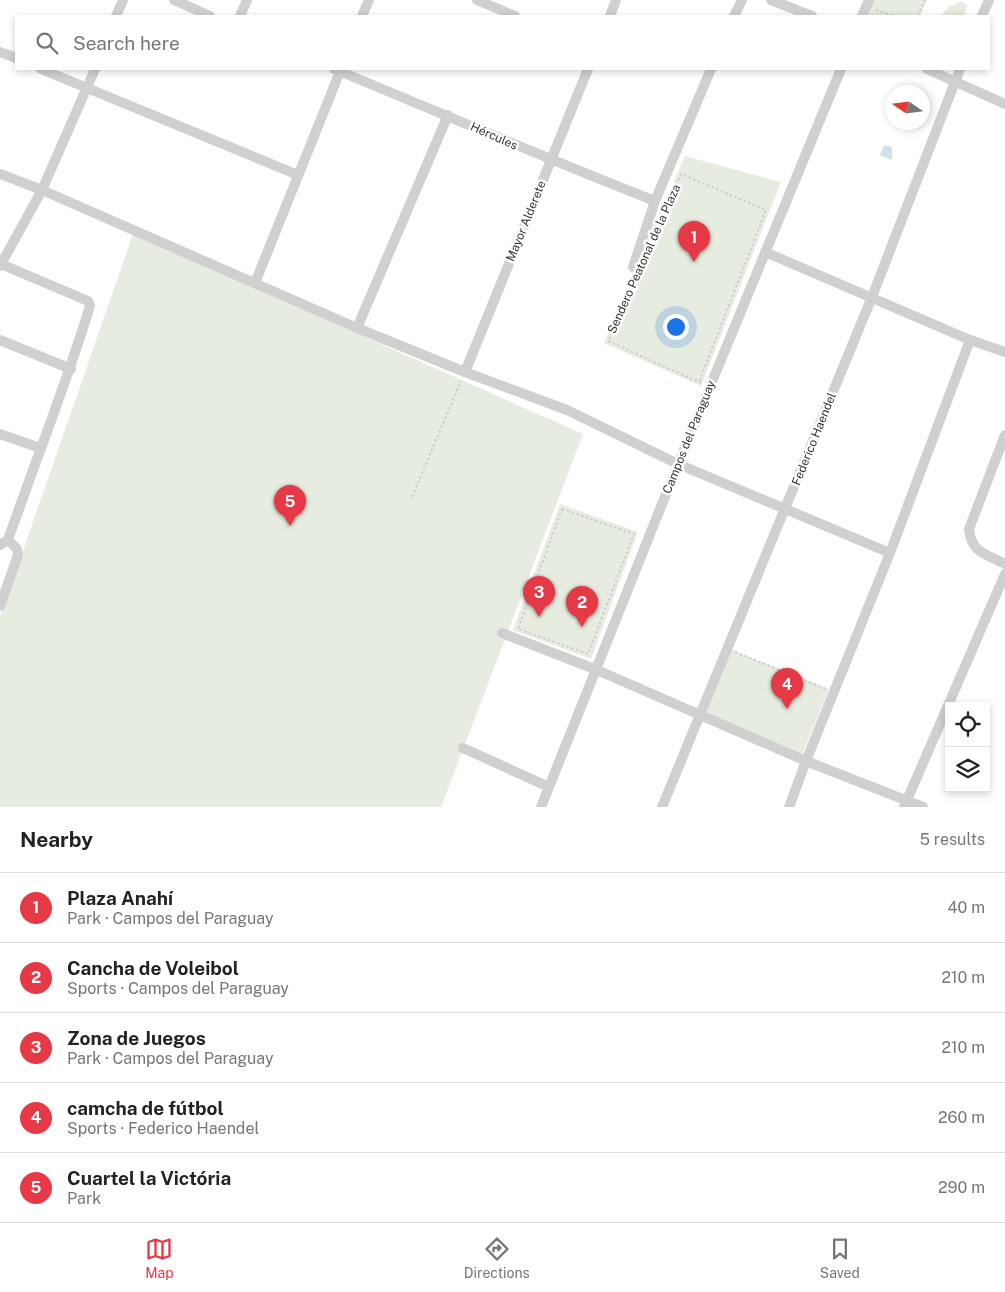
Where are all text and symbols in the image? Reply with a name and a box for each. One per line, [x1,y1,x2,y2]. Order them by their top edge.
search box [15,15,990,70]
icon: search [33,29,61,57]
text: Search here [73,32,180,54]
north arrow [885,85,930,130]
street label: Hércules [468,119,520,153]
street label: Mayor Alderete [503,178,549,263]
street label: Sendero Peatonal de la Plaza [605,182,683,336]
pin: 1 [678,221,710,262]
your location [663,314,689,340]
street label: Campos del Paraguay [660,378,718,496]
street label: Federico Haendel [789,390,839,487]
pin: 5 [274,485,306,526]
pin: 3 [523,576,555,617]
pin: 2 [566,586,598,627]
pin: 4 [771,668,803,709]
map controls [945,702,990,792]
button: locate [945,702,990,747]
button: layers [945,747,990,792]
text: Nearby [20,827,93,852]
text: 5 results [920,830,985,849]
text: Plaza Anahí [67,887,173,909]
text: 1 [33,898,39,917]
text: 40 m [947,898,985,917]
text: Park · Campos del Paraguay [67,909,274,928]
text: Cancha de Voleibol [67,957,239,979]
text: 2 [31,968,41,987]
text: 210 m [941,968,985,987]
text: Sports · Campos del Paraguay [67,979,289,998]
text: Zona de Juegos [67,1027,206,1049]
text: 3 [31,1038,41,1057]
text: 210 m [941,1038,985,1057]
text: Park · Campos del Paraguay [67,1049,274,1068]
text: camcha de fútbol [67,1097,224,1119]
text: 4 [31,1108,41,1127]
text: 260 m [938,1108,985,1127]
text: Sports · Federico Haendel [67,1119,259,1138]
text: Cuartel la Victória [67,1167,231,1189]
text: 5 [31,1178,41,1197]
text: 290 m [938,1178,985,1197]
text: Park [67,1189,101,1208]
tab: Map [145,1235,174,1281]
tab: Directions [464,1235,530,1281]
tab: Saved [820,1235,860,1281]

